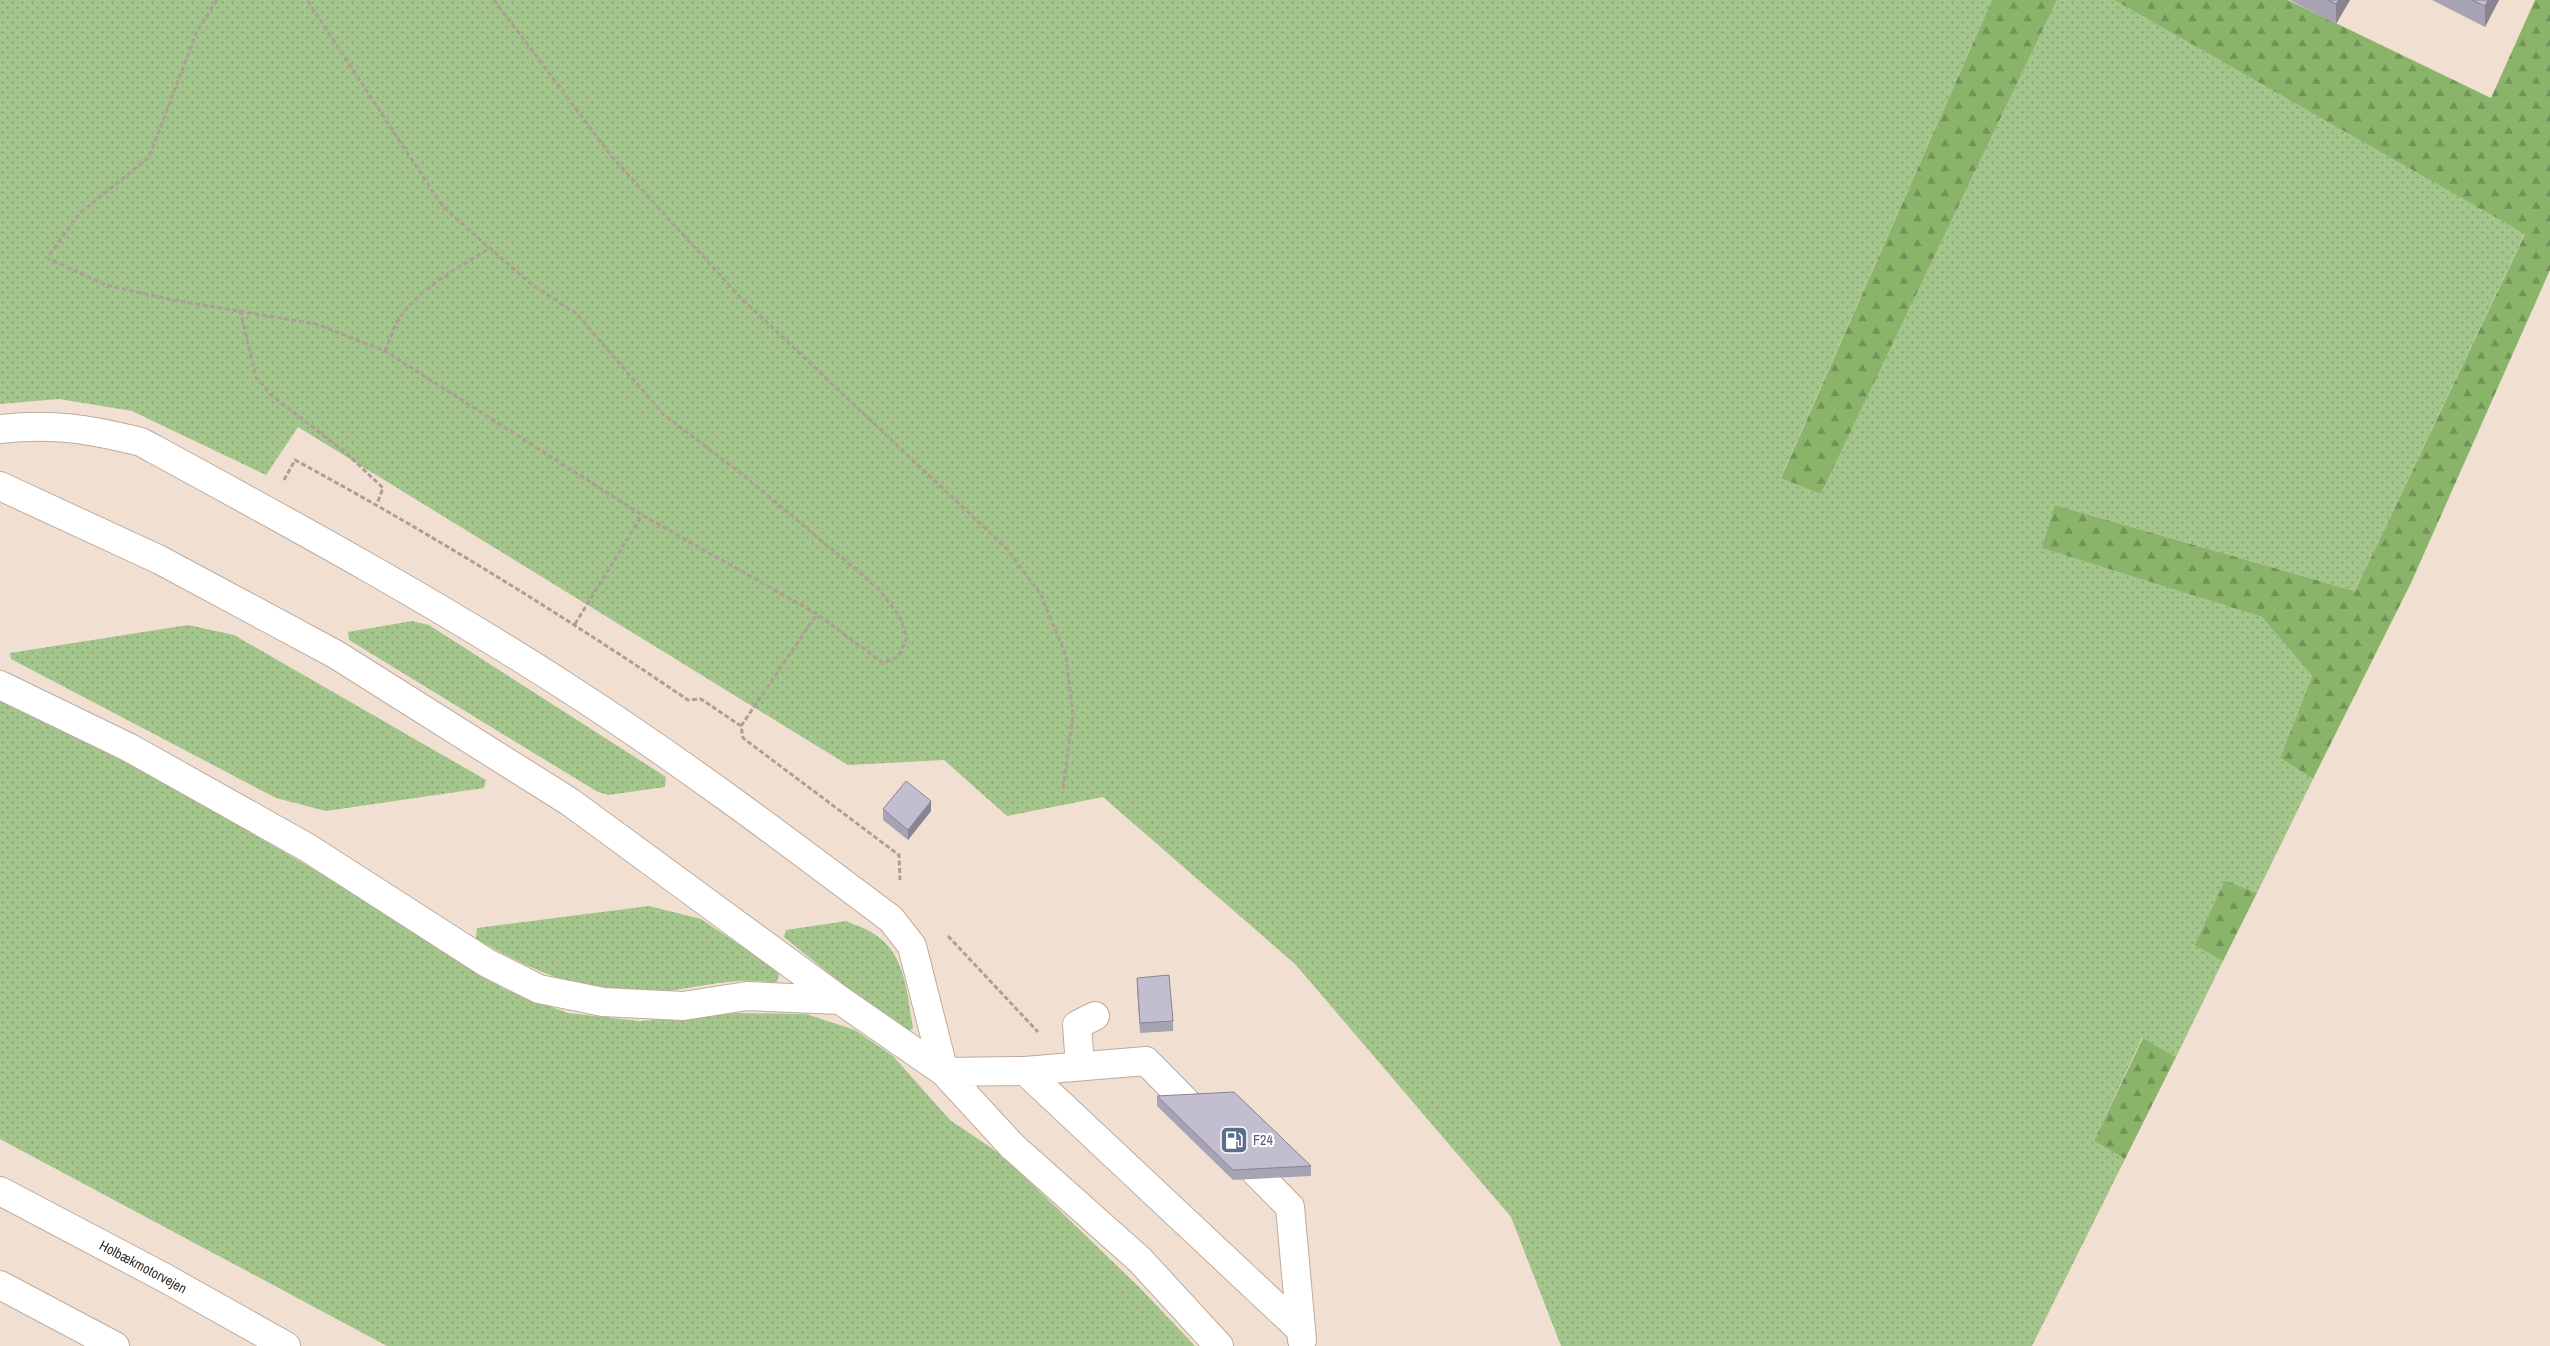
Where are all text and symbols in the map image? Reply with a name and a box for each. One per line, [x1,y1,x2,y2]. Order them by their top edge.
fuel station icon: F24 [1219,1125,1249,1155]
place label: F24 [1253,1131,1273,1149]
street label: Holbækmotorvejen [96,1236,190,1297]

